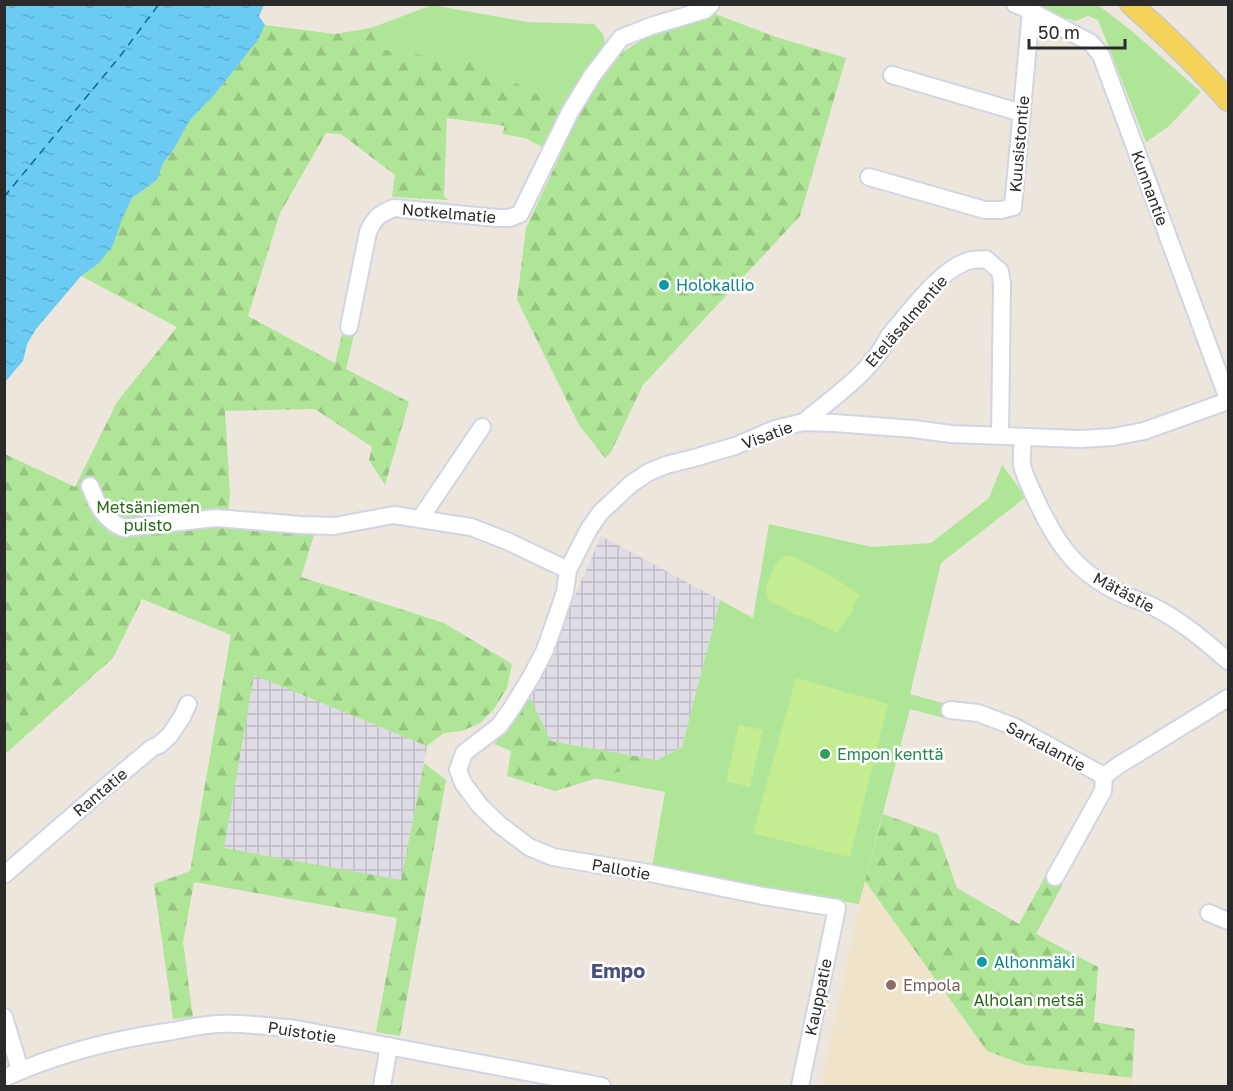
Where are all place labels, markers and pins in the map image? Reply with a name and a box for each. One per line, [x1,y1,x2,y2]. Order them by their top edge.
place label: Holokallio [676,275,754,295]
marker: Holokallio [657,278,671,292]
place label: Empon kenttä [837,744,944,764]
marker: Empon kenttä [818,747,832,761]
place label: Alhonmäki [994,952,1075,972]
marker: Alhonmäki [975,955,989,969]
place label: Empola [903,975,961,995]
marker: Empola [884,978,898,992]

